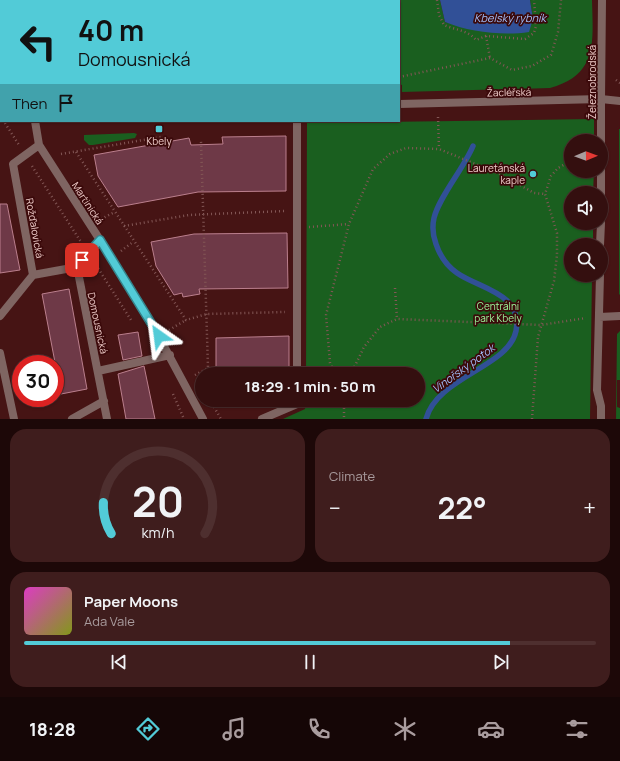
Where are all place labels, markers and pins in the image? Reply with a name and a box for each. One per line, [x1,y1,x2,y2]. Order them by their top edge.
marker: Kbely [154,124,164,134]
place label: Kbely [146,134,172,148]
place label: Lauretánská kaple [468,161,525,187]
marker: Lauretánská kaple [528,169,538,179]
pin [65,243,99,277]

